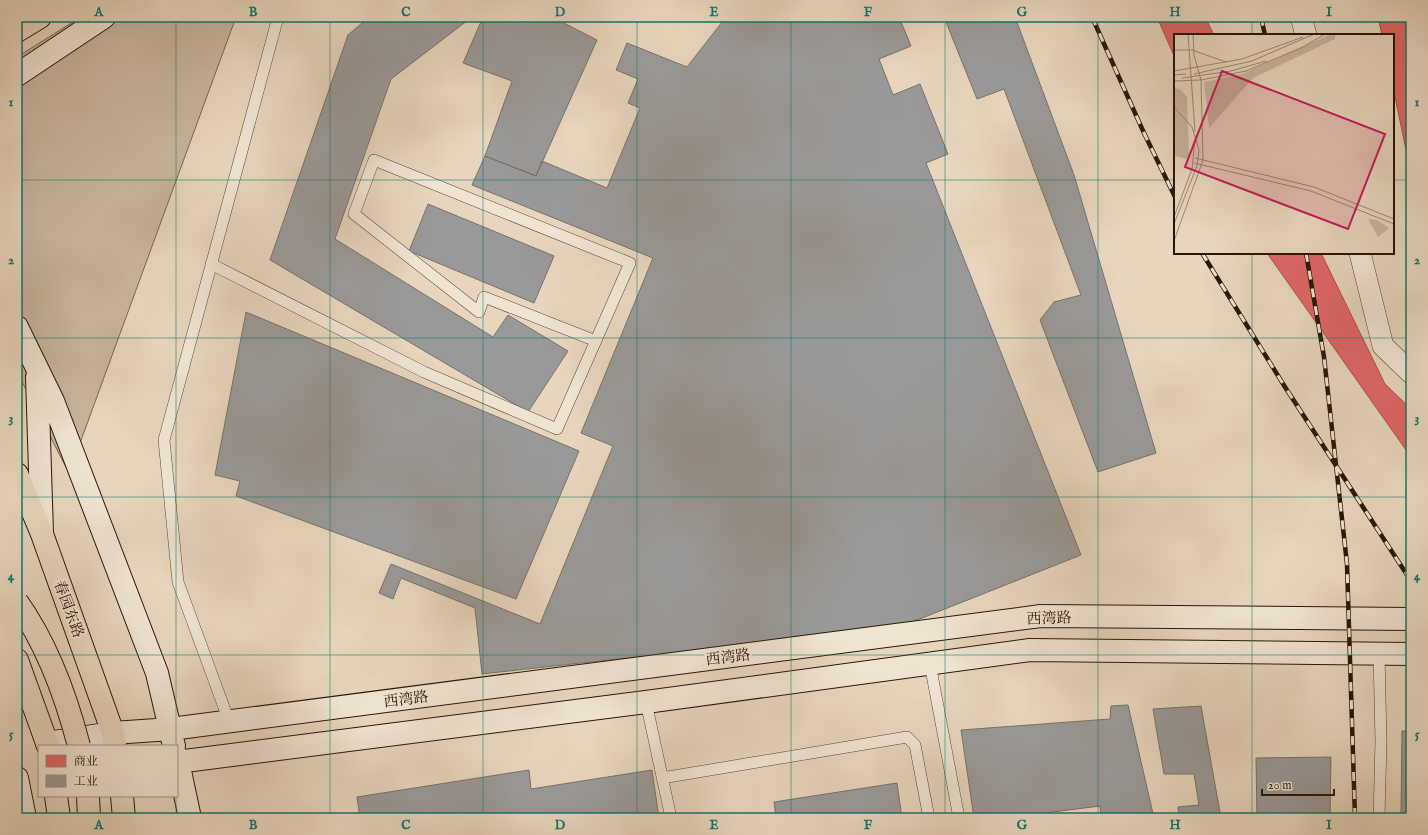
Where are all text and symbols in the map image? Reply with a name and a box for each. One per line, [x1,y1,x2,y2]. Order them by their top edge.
text: A [94,4,105,21]
text: B [249,4,258,21]
text: C [401,4,411,21]
text: D [555,4,566,21]
text: E [709,4,719,21]
text: F [864,4,873,21]
text: G [1017,4,1028,21]
text: H [1169,4,1181,21]
text: I [1326,4,1332,21]
inset map [1174,34,1394,254]
text: 1 [9,94,14,111]
text: 1 [1415,94,1420,111]
text: 2 [8,252,14,269]
text: 2 [1414,252,1420,269]
text: 3 [9,410,14,427]
text: 3 [1415,410,1420,427]
text: 4 [8,568,15,585]
text: 4 [1414,568,1421,585]
street label: 春园东路 [49,578,88,641]
street label: 西湾路 [1026,608,1072,629]
street label: 西湾路 [705,645,752,670]
street label: 西湾路 [383,687,430,712]
text: 5 [9,726,14,743]
text: 5 [1415,726,1420,743]
legend [38,745,178,797]
text: 商业 [74,754,98,769]
scale bar [1262,771,1334,797]
text: 工业 [74,774,98,789]
text: 20 m [1268,778,1291,793]
text: A [94,817,105,834]
text: B [249,817,258,834]
text: C [401,817,411,834]
text: D [555,817,566,834]
text: E [709,817,719,834]
text: F [864,817,873,834]
text: G [1017,817,1028,834]
text: H [1169,817,1181,834]
text: I [1326,817,1332,834]

